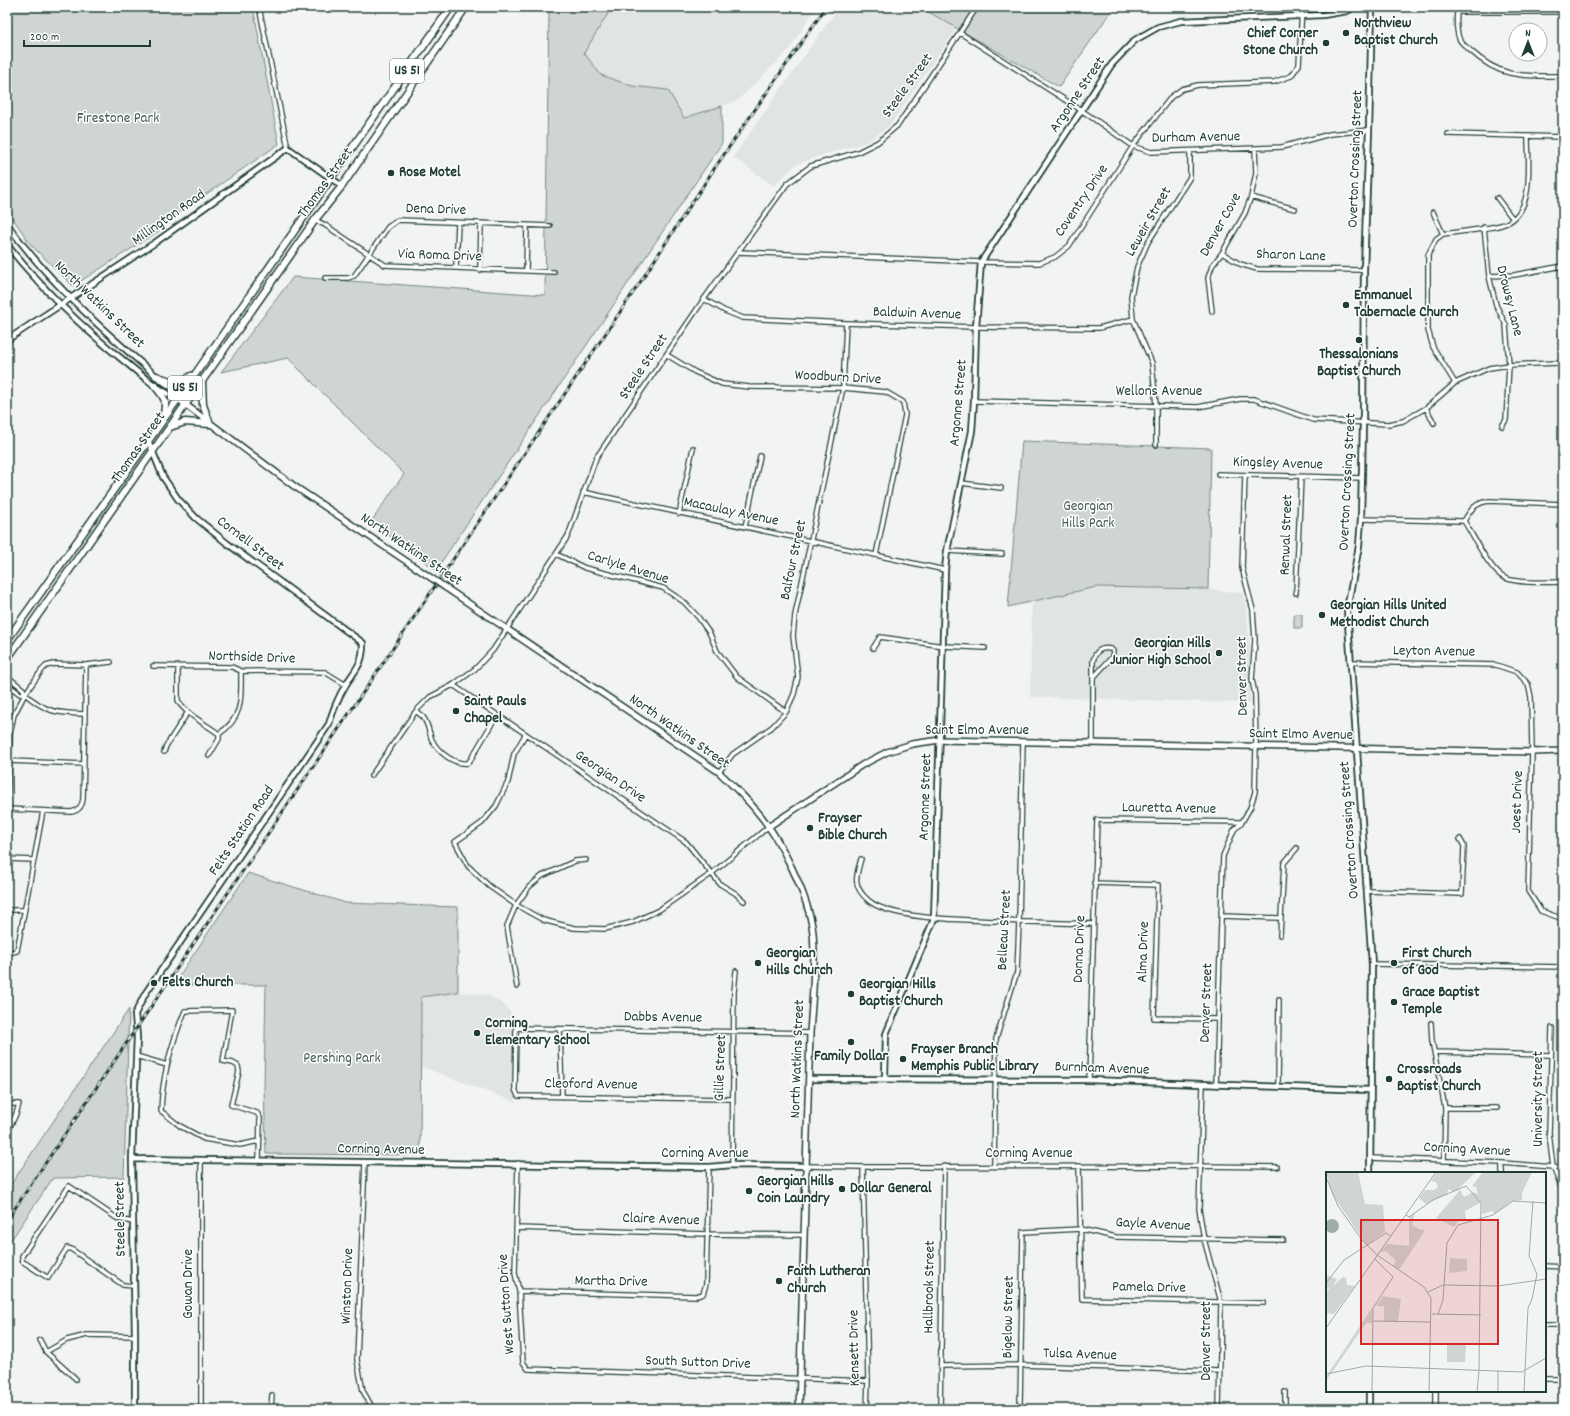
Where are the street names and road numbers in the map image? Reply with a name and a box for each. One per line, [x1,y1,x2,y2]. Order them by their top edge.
street label: Steele Street [877,49,939,123]
street label: Argonne Street [1044,52,1112,137]
road number: US 51 [390,59,424,83]
street label: Overton Crossing Street [1343,89,1369,228]
street label: Durham Avenue [1152,126,1241,150]
street label: Thomas Street [293,143,360,223]
street label: Coventry Drive [1050,160,1115,242]
street label: Leweir Street [1120,183,1178,261]
street label: Millington Road [128,184,210,252]
street label: Denver Cove [1194,189,1248,261]
street label: Dena Drive [405,198,467,222]
street label: Via Roma Drive [398,244,483,268]
street label: Sharon Lane [1256,244,1327,268]
street label: North Watkins Street [49,256,150,354]
street label: Drowsy Lane [1490,263,1528,339]
street label: Baldwin Avenue [872,301,962,327]
street label: Steele Street [614,329,674,404]
street label: Argonne Street [944,358,974,447]
street label: Woodburn Drive [794,365,882,391]
road number: US 51 [168,376,202,400]
street label: Wellons Avenue [1116,381,1203,403]
street label: Thomas Street [106,407,172,488]
street label: Overton Crossing Street [1333,412,1363,551]
street label: Kingsley Avenue [1233,451,1324,477]
street label: Macaulay Avenue [682,491,781,533]
street label: Renwal Street [1275,494,1299,576]
street label: North Watkins Street [356,508,467,593]
street label: Cornell Street [211,511,289,577]
street label: Balfour Street [775,517,813,602]
street label: Carlyle Avenue [584,545,672,591]
street label: Denver Street [1231,636,1255,716]
street label: Leyton Avenue [1393,640,1476,664]
street label: Northside Drive [208,645,296,671]
street label: North Watkins Street [624,689,734,775]
street label: Saint Elmo Avenue [925,720,1029,742]
street label: Saint Elmo Avenue [1249,723,1354,747]
street label: Georgian Drive [570,745,650,809]
street label: Argonne Street [913,753,939,841]
street label: Overton Crossing Street [1334,760,1366,900]
street label: Joest Drive [1506,770,1530,834]
street label: Felts Station Road [204,781,280,881]
street label: Lauretta Avenue [1122,797,1217,821]
street label: Belleau Street [992,889,1018,971]
street label: Donna Drive [1068,914,1092,983]
street label: Alma Drive [1132,921,1156,983]
street label: Denver Street [1195,962,1219,1043]
street label: North Watkins Street [785,999,811,1119]
street label: Dabbs Avenue [624,1006,703,1030]
street label: Gillie Street [709,1034,733,1102]
street label: University Street [1528,1051,1550,1147]
street label: Burnham Avenue [1054,1056,1150,1082]
street label: Cleoford Avenue [544,1073,638,1097]
street label: Corning Avenue [1423,1137,1512,1163]
street label: Corning Avenue [337,1138,425,1162]
street label: Corning Avenue [661,1143,749,1165]
street label: Corning Avenue [985,1143,1073,1165]
street label: Steele Street [109,1181,133,1257]
street label: Claire Avenue [622,1208,700,1232]
street label: Gayle Avenue [1115,1212,1192,1238]
street label: Hallbrook Street [918,1240,942,1334]
street label: Winston Drive [336,1247,360,1324]
street label: Gowan Drive [178,1248,200,1319]
street label: West Sutton Drive [492,1253,521,1355]
street label: Martha Drive [574,1270,648,1294]
street label: Bigelow Street [997,1275,1021,1359]
street label: Pamela Drive [1112,1276,1186,1300]
street label: Denver Street [1196,1301,1218,1381]
street label: Kensett Drive [843,1309,867,1387]
street label: Tulsa Avenue [1043,1343,1118,1367]
street label: South Sutton Drive [645,1350,752,1376]

